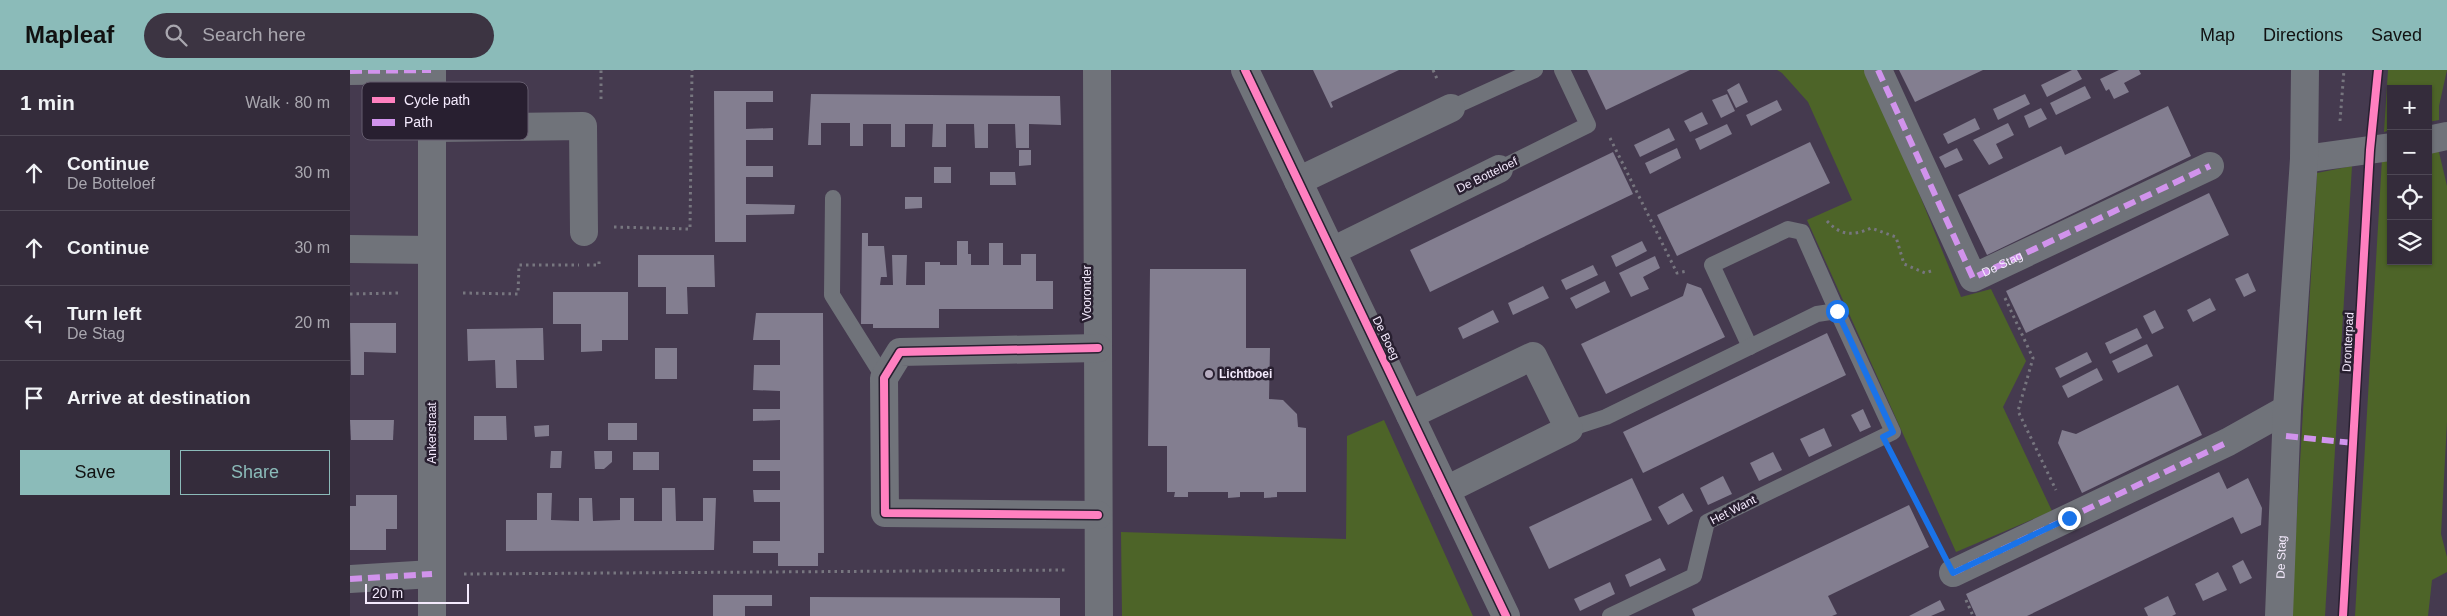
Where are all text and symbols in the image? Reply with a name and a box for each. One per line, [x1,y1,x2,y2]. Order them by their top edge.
search box [144,13,494,58]
text: Mapleaf [25,21,114,48]
icon: search [162,21,190,49]
text: Search here [202,24,306,45]
text: Map [2200,25,2235,45]
text: Directions [2263,25,2343,45]
text: Saved [2371,25,2422,45]
legend [362,82,528,140]
map controls [2387,85,2432,265]
button: + [2387,85,2432,130]
text: 1 min [20,91,75,114]
text: Cycle path [404,92,470,108]
text: Walk · 80 m [245,94,330,111]
text: Path [404,114,433,130]
button: − [2387,130,2432,175]
text: Continue [67,153,149,174]
street label: De Botteloef [1454,154,1520,196]
icon: ahead [20,159,48,187]
text: 30 m [294,164,330,181]
text: De Botteloef [67,175,155,192]
button: locate [2387,175,2432,220]
button: layers [2387,220,2432,265]
icon: ahead [20,234,48,262]
text: Continue [67,237,149,258]
text: 30 m [294,239,330,256]
street label: De Stag [1980,249,2025,280]
street label: Vooronder [1080,265,1094,321]
route start [1826,300,1849,323]
text: Turn left [67,303,142,324]
icon: left [20,309,48,337]
street label: Dronterpad [2339,312,2357,372]
text: 20 m [294,314,330,331]
street label: De Boeg [1369,314,1403,362]
text: De Stag [67,325,125,342]
place label: Lichtboei [1219,367,1272,381]
marker: Lichtboei [1203,368,1215,380]
icon: arrive [20,384,48,412]
text: Arrive at destination [67,387,251,408]
street label: Ankerstraat [425,402,439,464]
button: Save [20,450,170,495]
button: Share [180,450,330,495]
street label: Het Want [1708,492,1759,527]
route end [2058,507,2081,530]
street label: De Stag [2273,535,2289,579]
scale bar [365,581,469,604]
text: 20 m [372,585,403,601]

